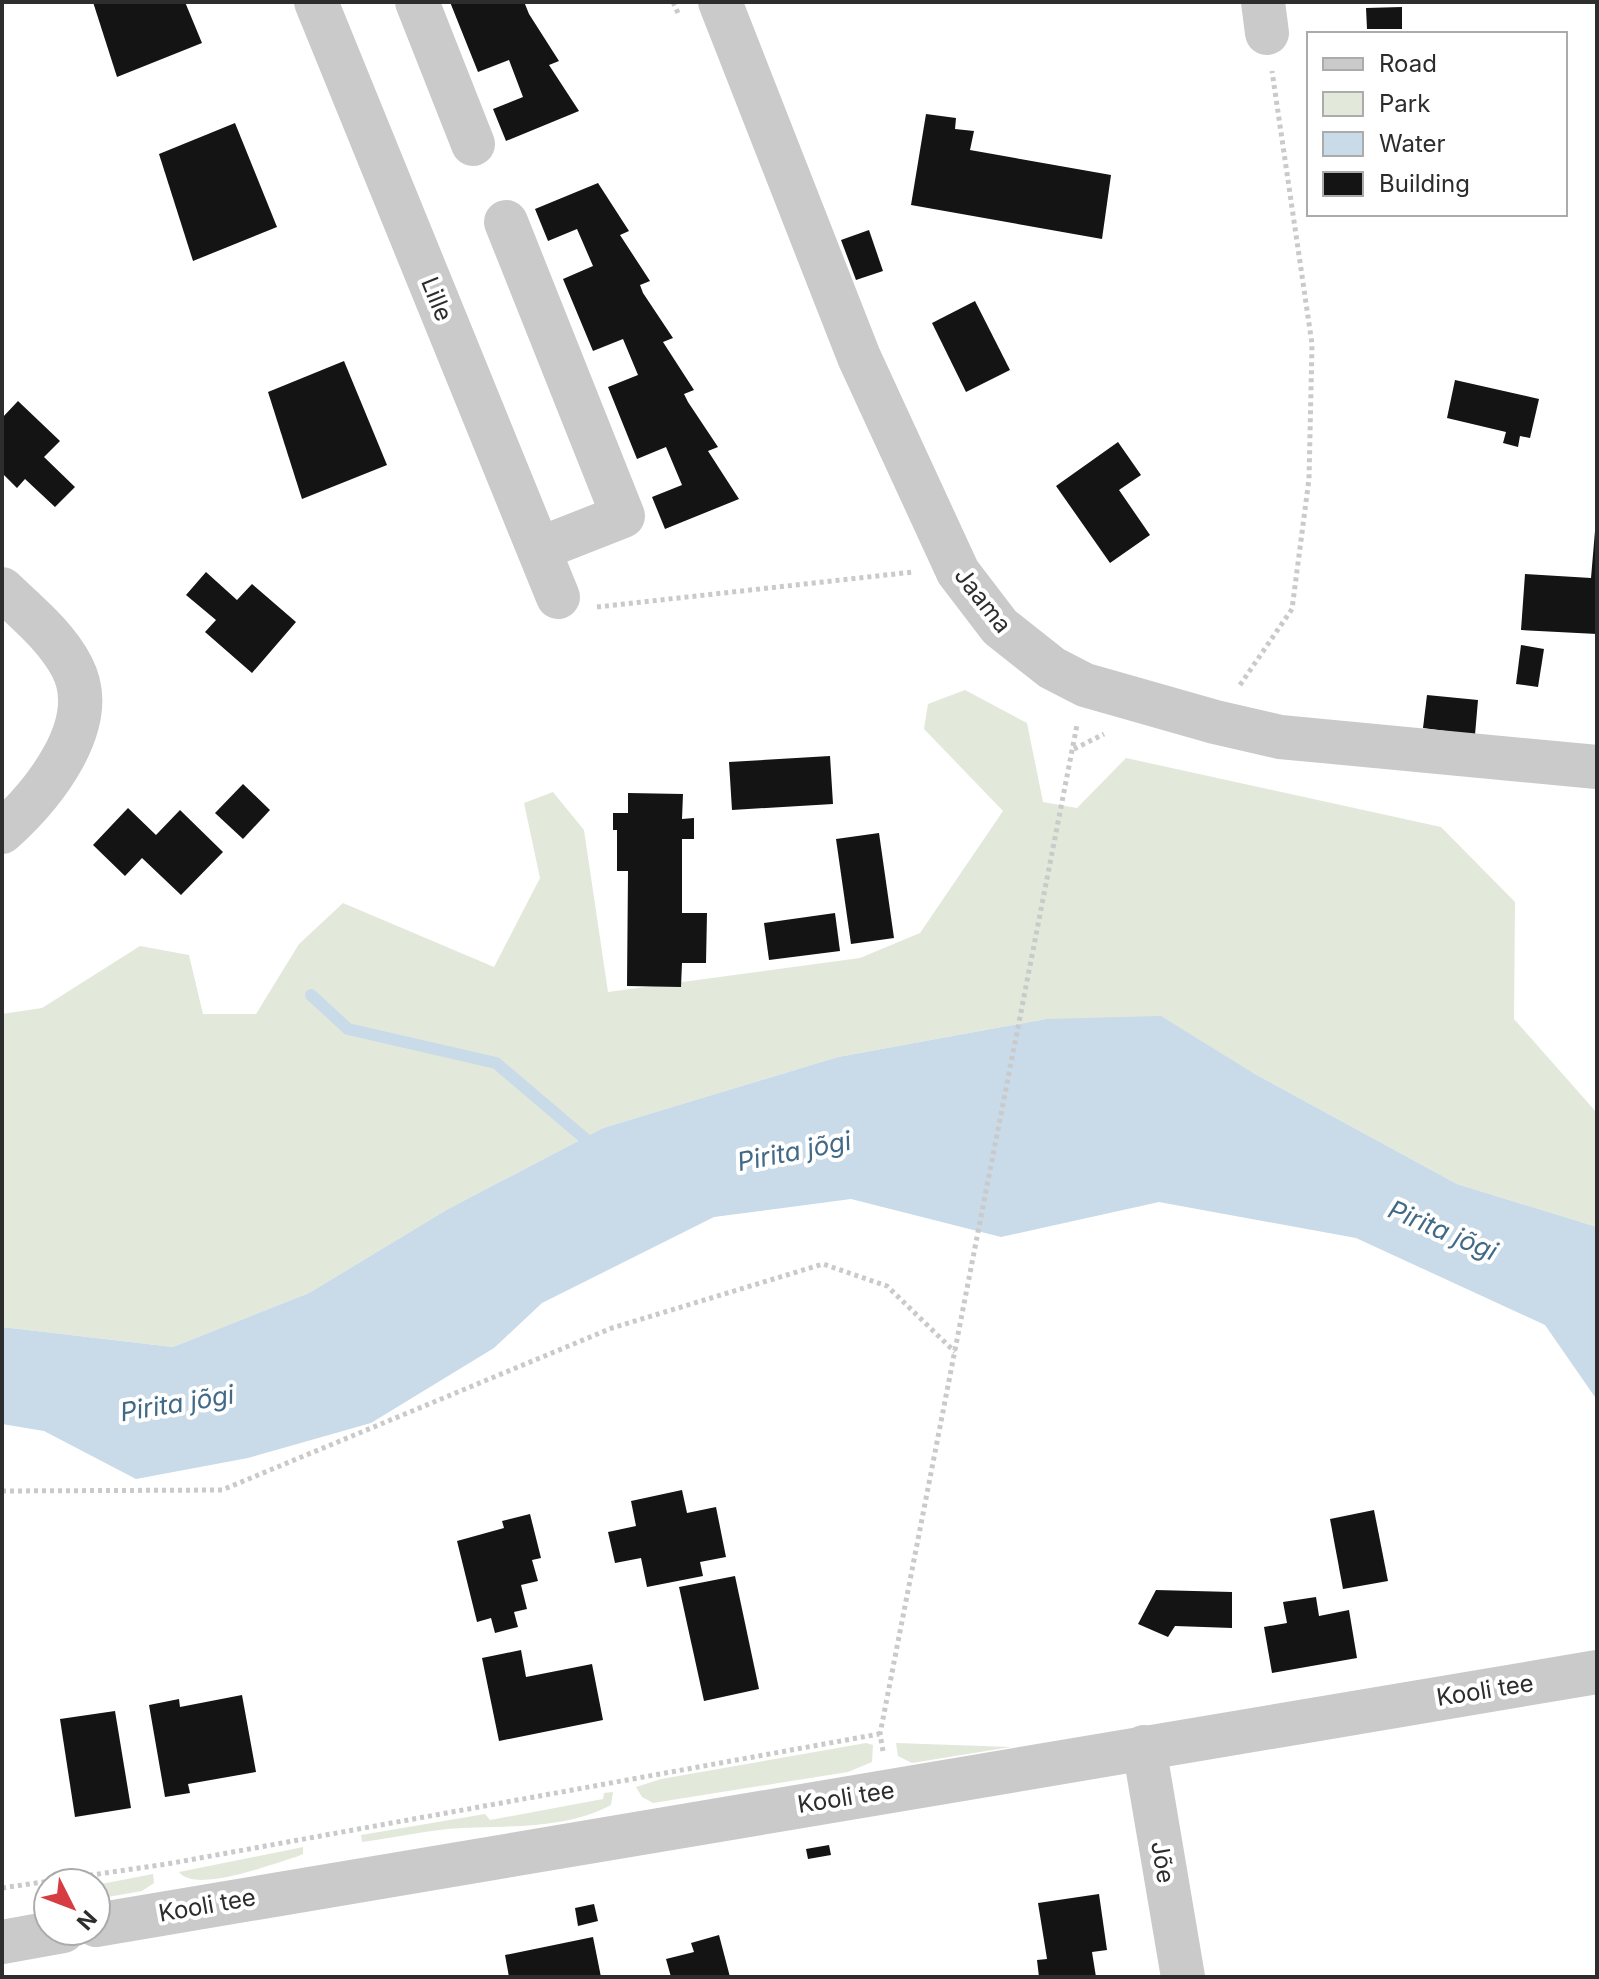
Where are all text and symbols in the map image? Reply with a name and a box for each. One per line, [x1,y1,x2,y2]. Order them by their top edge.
legend [1307,32,1567,216]
text: Road [1379,49,1437,78]
text: Park [1379,89,1430,118]
text: Water [1379,129,1446,158]
text: Building [1379,169,1470,198]
street label: Lille [415,273,459,325]
street label: Jaama [948,561,1018,639]
water label: Pirita jõgi [735,1125,854,1177]
water label: Pirita jõgi [1384,1193,1503,1267]
water label: Pirita jõgi [118,1379,237,1427]
street label: Kooli tee [1434,1668,1536,1712]
street label: Kooli tee [795,1775,897,1819]
street label: Jõe [1145,1839,1181,1885]
north arrow [32,1867,112,1947]
street label: Kooli tee [156,1882,258,1928]
text: N [72,1905,102,1935]

